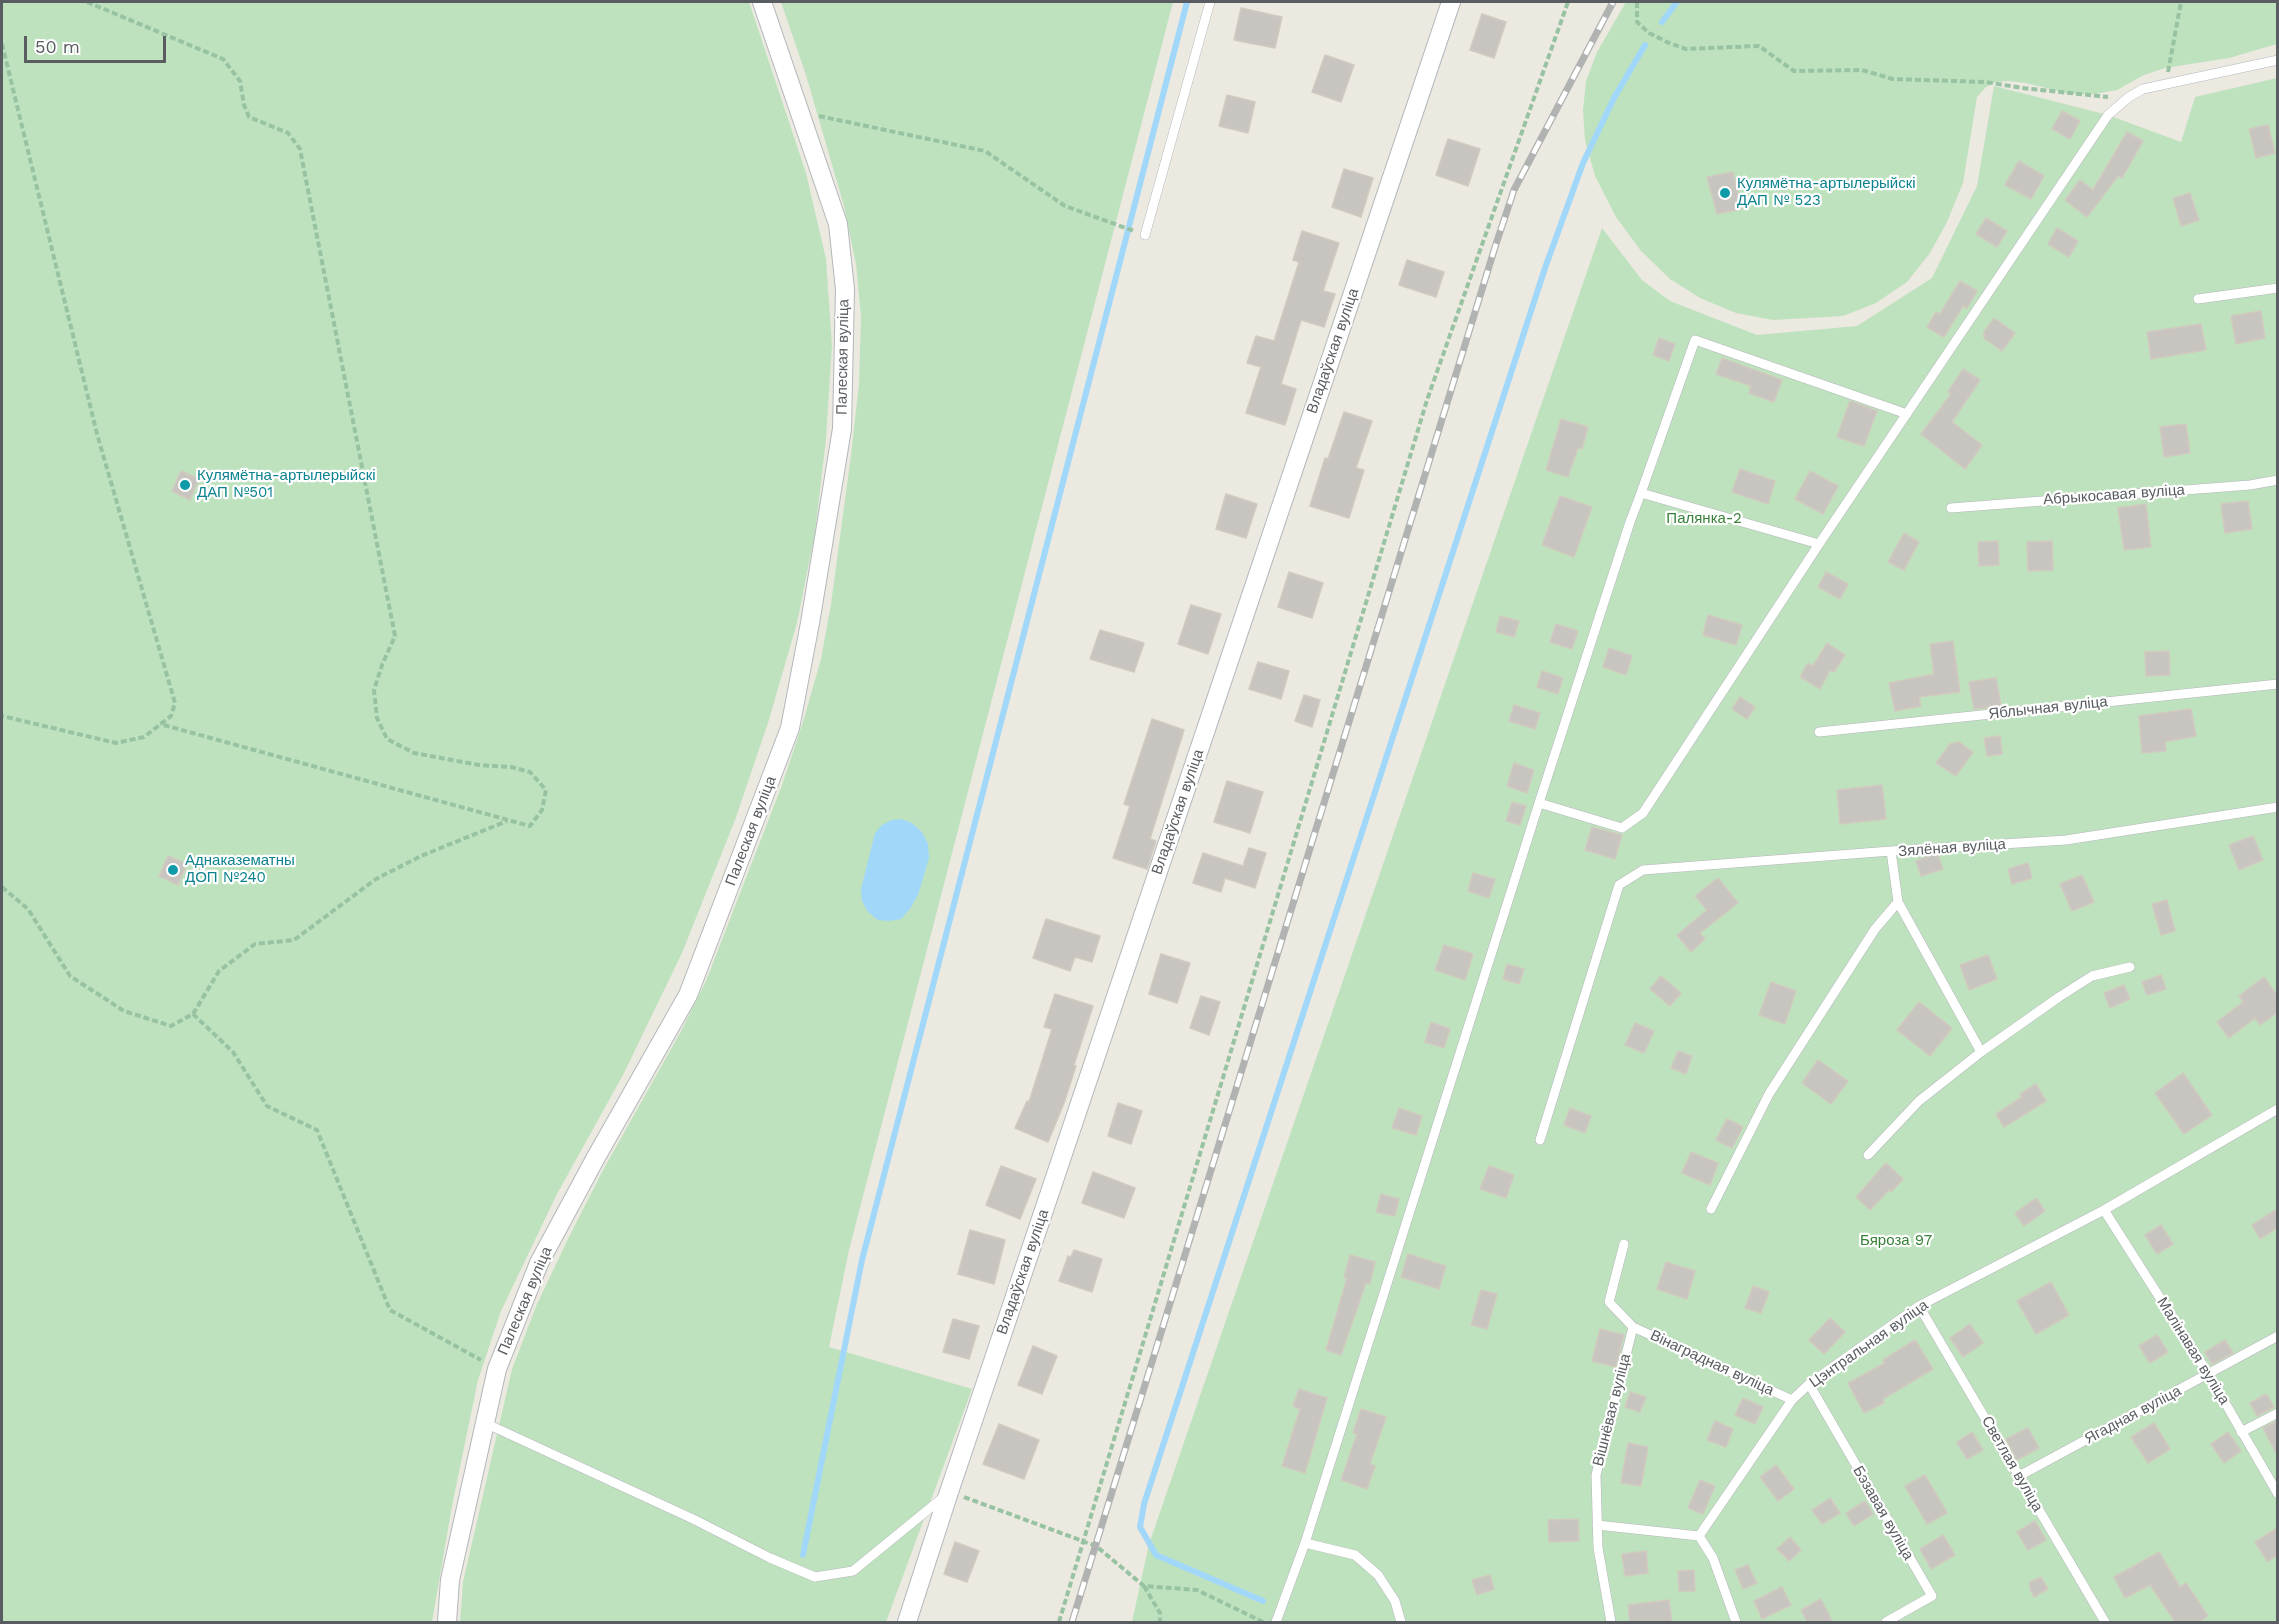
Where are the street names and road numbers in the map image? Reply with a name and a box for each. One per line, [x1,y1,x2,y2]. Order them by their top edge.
street label: Владаўская вуліца [1303,286,1363,416]
street label: Палеская вуліца [833,299,853,415]
street label: Абрыкосавая вуліца [2043,481,2185,509]
street label: Яблычная вуліца [1987,693,2109,723]
street label: Владаўская вуліца [1148,747,1208,877]
street label: Палеская вуліца [722,774,780,888]
street label: Зялёная вуліца [1898,835,2006,861]
street label: Владаўская вуліца [993,1207,1053,1337]
street label: Палеская вуліца [494,1244,556,1358]
street label: Малінавая вуліца [2153,1294,2233,1408]
street label: Цэнтральная вуліца [1806,1296,1932,1392]
street label: Вінаградная вуліца [1647,1326,1777,1400]
street label: Вішнёвая вуліца [1589,1352,1635,1468]
street label: Ягадная вуліца [2082,1382,2184,1448]
street label: Светлая вуліца [1977,1413,2047,1515]
street label: Бэзавая вуліца [1849,1463,1917,1563]

